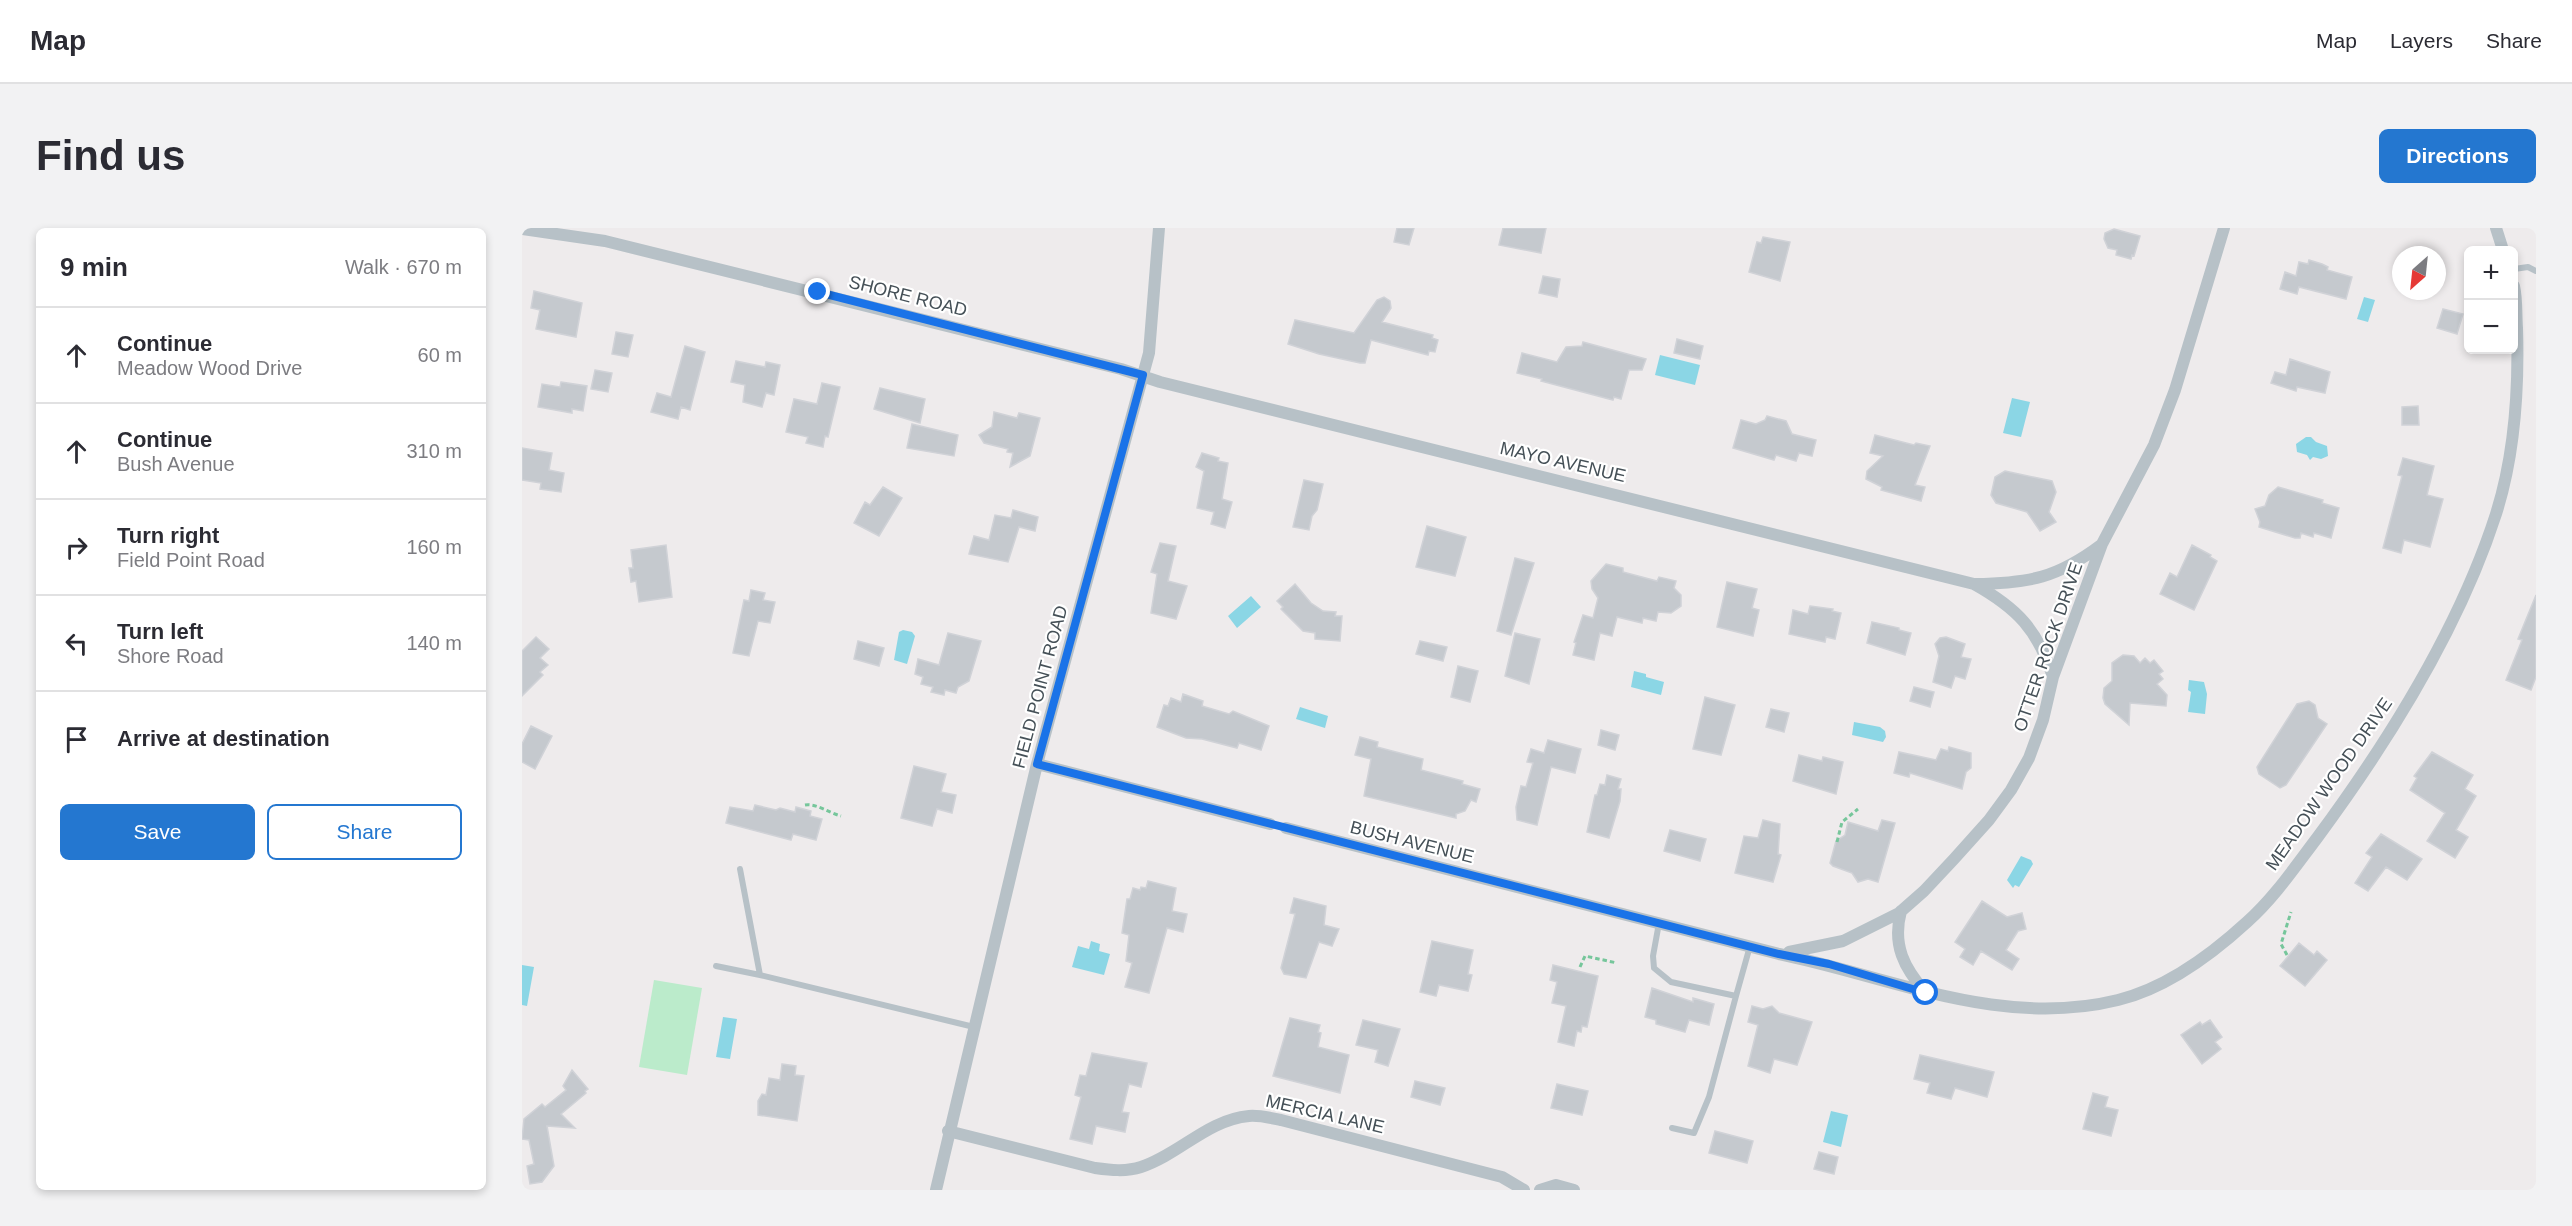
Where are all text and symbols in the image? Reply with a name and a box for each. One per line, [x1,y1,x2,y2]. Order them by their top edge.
text: Map [30,25,86,56]
text: Map [2316,29,2357,52]
text: Layers [2390,29,2453,52]
text: Share [2486,29,2542,52]
button: Directions [2379,129,2536,183]
text: Find us [36,132,185,179]
north arrow [2392,246,2446,300]
map controls [2464,246,2518,354]
button: + [2464,246,2518,300]
text: 9 min [60,252,128,282]
text: Walk · 670 m [345,256,462,278]
street label: SHORE ROAD [847,272,969,320]
route end [804,278,830,304]
button: − [2464,300,2518,354]
text: Continue [117,331,212,356]
icon: ahead [60,339,93,372]
text: 60 m [418,344,462,366]
text: Meadow Wood Drive [117,357,302,379]
text: Continue [117,427,212,452]
icon: ahead [60,435,93,468]
street label: MAYO AVENUE [1498,438,1628,486]
text: 310 m [406,440,462,462]
text: Bush Avenue [117,453,235,475]
text: Turn right [117,523,219,548]
icon: right [60,531,93,564]
text: 160 m [406,536,462,558]
text: Field Point Road [117,549,265,571]
street label: OTTER ROCK DRIVE [2010,560,2086,734]
street label: FIELD POINT ROAD [1009,603,1071,771]
text: Turn left [117,619,203,644]
icon: left [60,627,93,660]
text: 140 m [406,632,462,654]
text: Shore Road [117,645,224,667]
street label: MEADOW WOOD DRIVE [2262,694,2396,874]
icon: arrive [60,723,93,756]
text: Arrive at destination [117,726,330,751]
button: Save [60,804,255,860]
button: Share [267,804,462,860]
street label: BUSH AVENUE [1348,817,1476,867]
route start [1912,979,1938,1005]
street label: MERCIA LANE [1264,1091,1386,1137]

